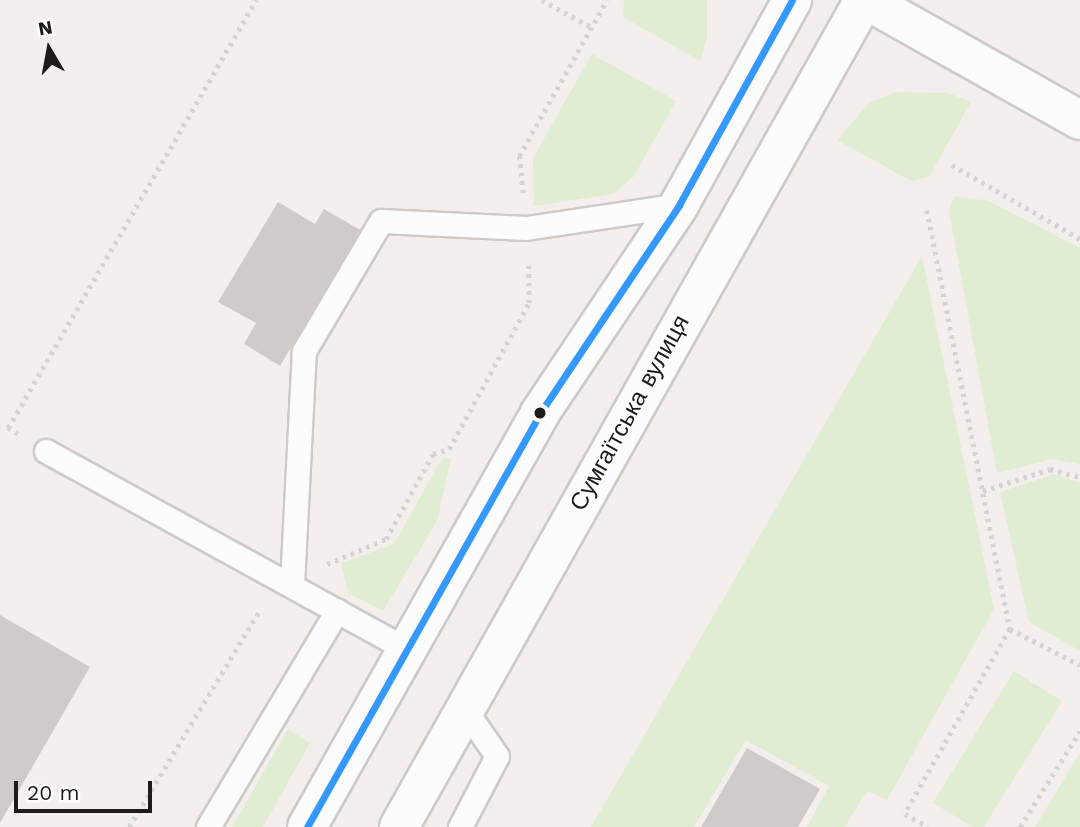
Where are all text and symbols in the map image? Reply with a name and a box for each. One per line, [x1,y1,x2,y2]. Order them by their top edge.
north arrow [14,14,84,84]
text: N [36,15,54,40]
street label: Сумгаїтська вулиця [564,310,696,516]
unlabelled marker [533,406,547,420]
scale bar [18,768,156,812]
text: 20 m [27,780,79,805]

